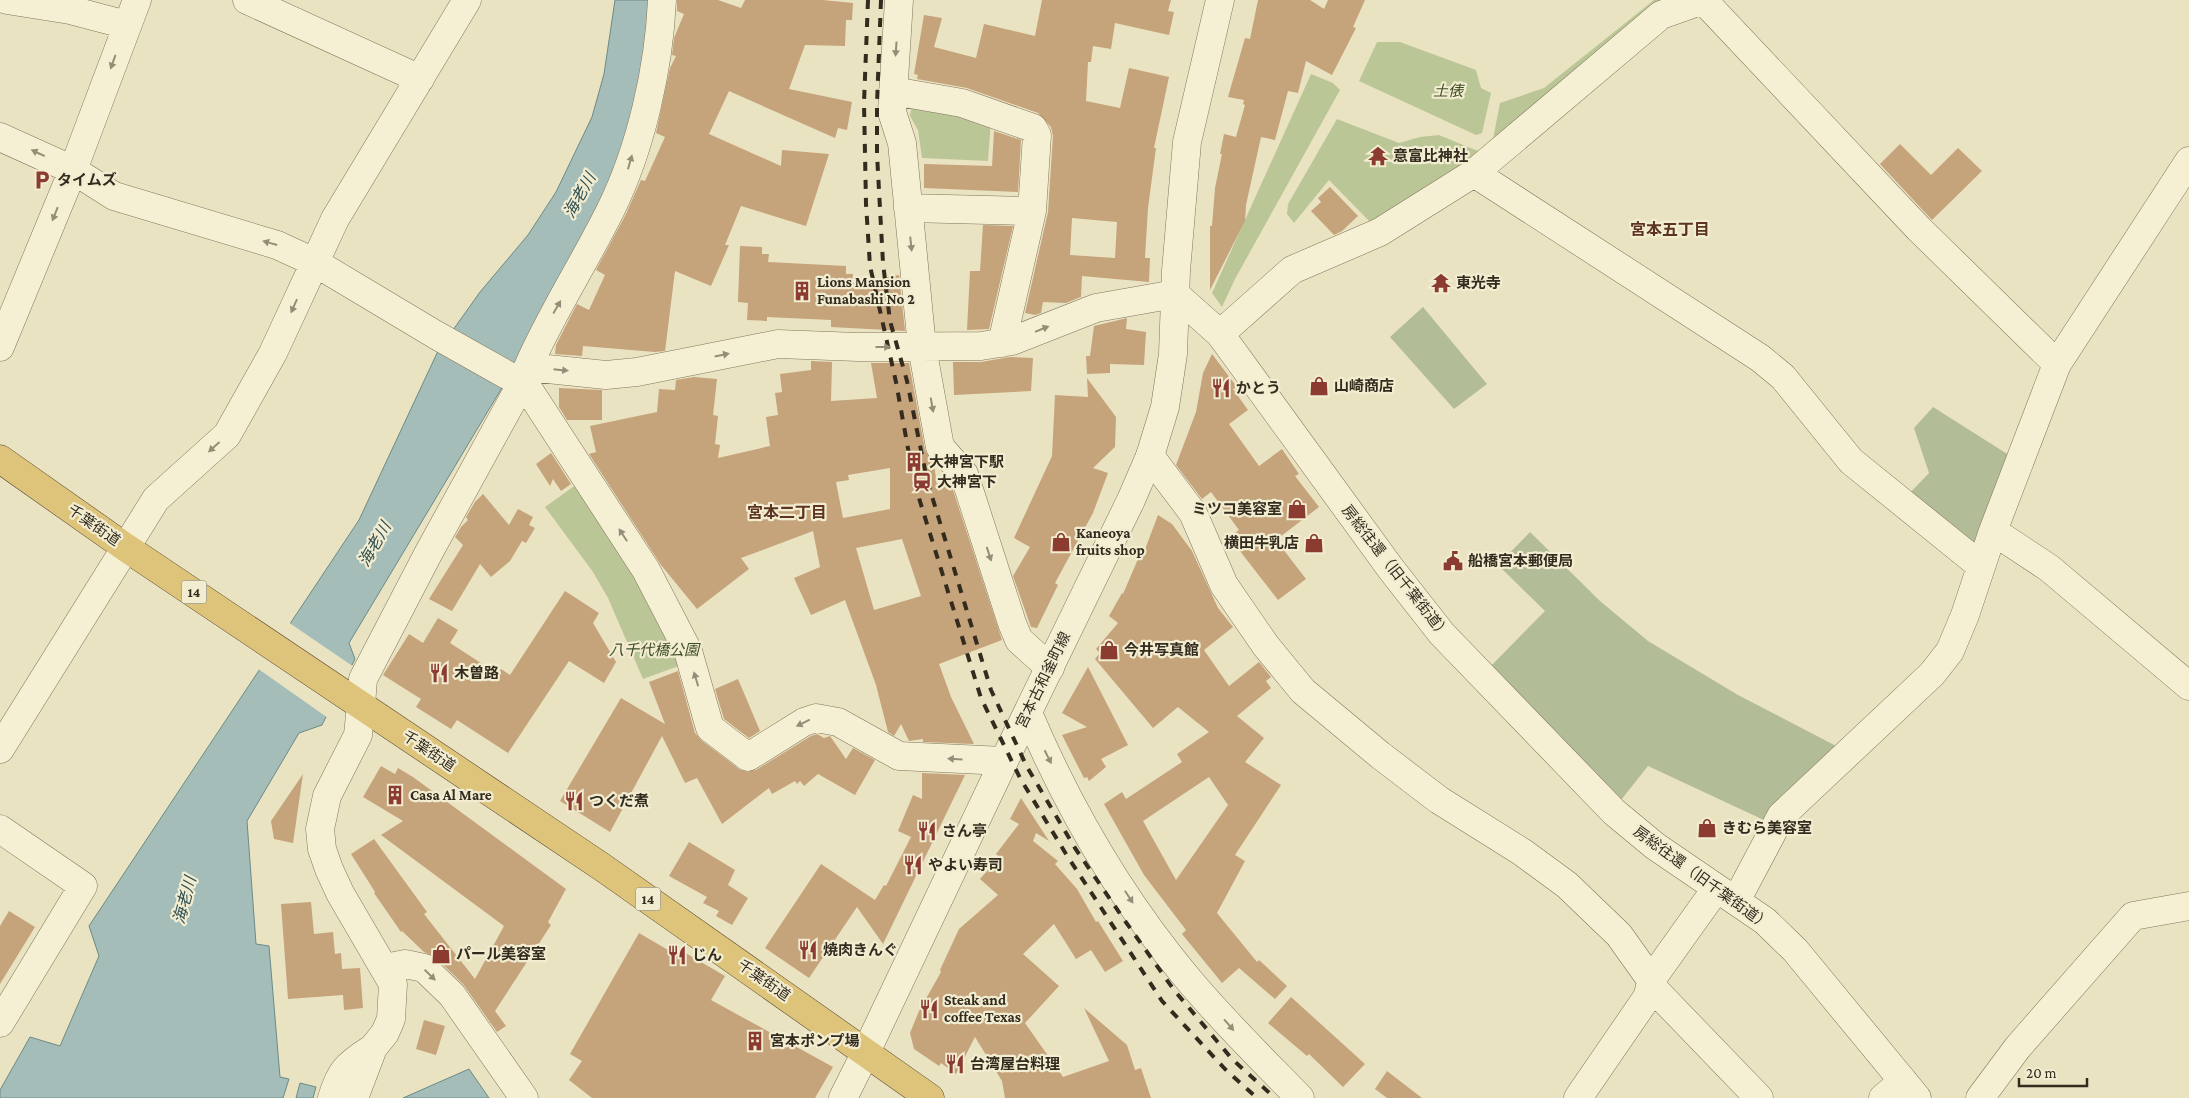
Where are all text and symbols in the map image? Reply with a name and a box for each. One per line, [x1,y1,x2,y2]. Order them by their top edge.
one-way arrow [892,41,900,57]
one-way arrow [109,55,117,70]
park label: 土俵 [1433,83,1465,99]
temple icon: 意富比神社 [1367,145,1389,167]
place label: 意富比神社 [1393,147,1468,164]
one-way arrow [31,149,45,157]
one-way arrow [626,154,634,169]
water label: 海老川 [560,168,599,220]
parking icon: タイムズ [31,169,53,191]
place label: タイムズ [57,171,117,188]
one-way arrow [51,207,59,222]
district label: 宮本五丁目 [1630,221,1710,238]
one-way arrow [908,236,916,252]
one-way arrow [262,238,277,246]
temple icon: 東光寺 [1430,272,1452,294]
place label: Lions Mansion Funabashi No 2 [817,274,915,307]
place label: 東光寺 [1456,275,1501,291]
building icon: Lions Mansion Funabashi No 2 [791,280,813,302]
one-way arrow [290,299,298,313]
one-way arrow [552,300,561,313]
one-way arrow [1035,325,1050,332]
one-way arrow [875,343,891,351]
one-way arrow [714,351,729,359]
one-way arrow [553,366,569,374]
shop icon: 山崎商店 [1308,375,1330,397]
restaurant icon: かとう [1210,377,1232,399]
place label: 山崎商店 [1334,378,1394,394]
place label: かとう [1236,380,1281,396]
one-way arrow [929,398,937,414]
one-way arrow [208,441,221,452]
building icon: 大神宮下駅 [903,451,925,473]
place label: 大神宮下駅 [929,453,1004,470]
station icon: 大神宮下 [911,471,933,493]
place label: 大神宮下 [937,473,997,490]
shop icon: ミツコ美容室 [1286,498,1308,520]
street label: 千葉街道 [65,501,123,549]
place label: ミツコ美容室 [1192,501,1282,517]
street label: 房総往還（旧千葉街道） [1339,502,1453,642]
district label: 宮本二丁目 [747,504,827,521]
water label: 海老川 [355,517,395,569]
place label: Kaneoya fruits shop [1076,525,1145,558]
one-way arrow [618,528,628,541]
shop icon: Kaneoya fruits shop [1050,531,1072,553]
shop icon: 横田牛乳店 [1303,532,1325,554]
place label: 横田牛乳店 [1224,534,1299,551]
one-way arrow [986,546,994,561]
public building icon: 船橋宮本郵便局 [1442,550,1464,572]
place label: 船橋宮本郵便局 [1468,553,1573,569]
road number: 14 [182,580,206,604]
street label: 宮本古和釜町線 [1013,629,1073,731]
shop icon: 今井写真館 [1098,639,1120,661]
place label: 今井写真館 [1124,641,1199,658]
park label: 八千代橋公園 [609,642,701,658]
restaurant icon: 木曽路 [428,662,450,684]
place label: 木曽路 [454,665,499,681]
one-way arrow [691,671,699,686]
one-way arrow [796,719,810,727]
street label: 千葉街道 [400,728,458,774]
one-way arrow [1044,750,1052,764]
one-way arrow [947,754,963,762]
building icon: Casa Al Mare [384,784,406,806]
place label: Casa Al Mare [410,787,492,803]
restaurant icon: つくだ煮 [563,790,585,812]
place label: つくだ煮 [589,793,649,809]
shop icon: きむら美容室 [1696,817,1718,839]
restaurant icon: さん亭 [916,820,938,842]
place label: きむら美容室 [1722,820,1812,836]
place label: さん亭 [942,823,987,839]
street label: 房総往還（旧千葉街道） [1631,823,1773,933]
restaurant icon: やよい寿司 [902,854,924,876]
place label: やよい寿司 [928,857,1003,873]
water label: 海老川 [170,873,199,926]
road number: 14 [636,888,660,911]
one-way arrow [1124,891,1134,904]
restaurant icon: 焼肉きんぐ [797,939,819,961]
place label: 焼肉きんぐ [823,942,898,958]
shop icon: パール美容室 [430,943,452,965]
restaurant icon: じん [666,944,688,966]
place label: パール美容室 [456,946,546,962]
place label: じん [692,947,722,963]
street label: 千葉街道 [735,956,793,1004]
one-way arrow [424,969,436,981]
place label: Steak and coffee Texas [944,992,1021,1025]
restaurant icon: Steak and coffee Texas [918,998,940,1020]
one-way arrow [1223,1019,1235,1031]
building icon: 宮本ポンプ場 [744,1030,766,1052]
place label: 宮本ポンプ場 [770,1033,860,1049]
restaurant icon: 台湾屋台料理 [944,1053,966,1075]
place label: 台湾屋台料理 [970,1055,1060,1072]
scale bar [2019,1056,2086,1088]
text: 20 m [2026,1065,2057,1081]

